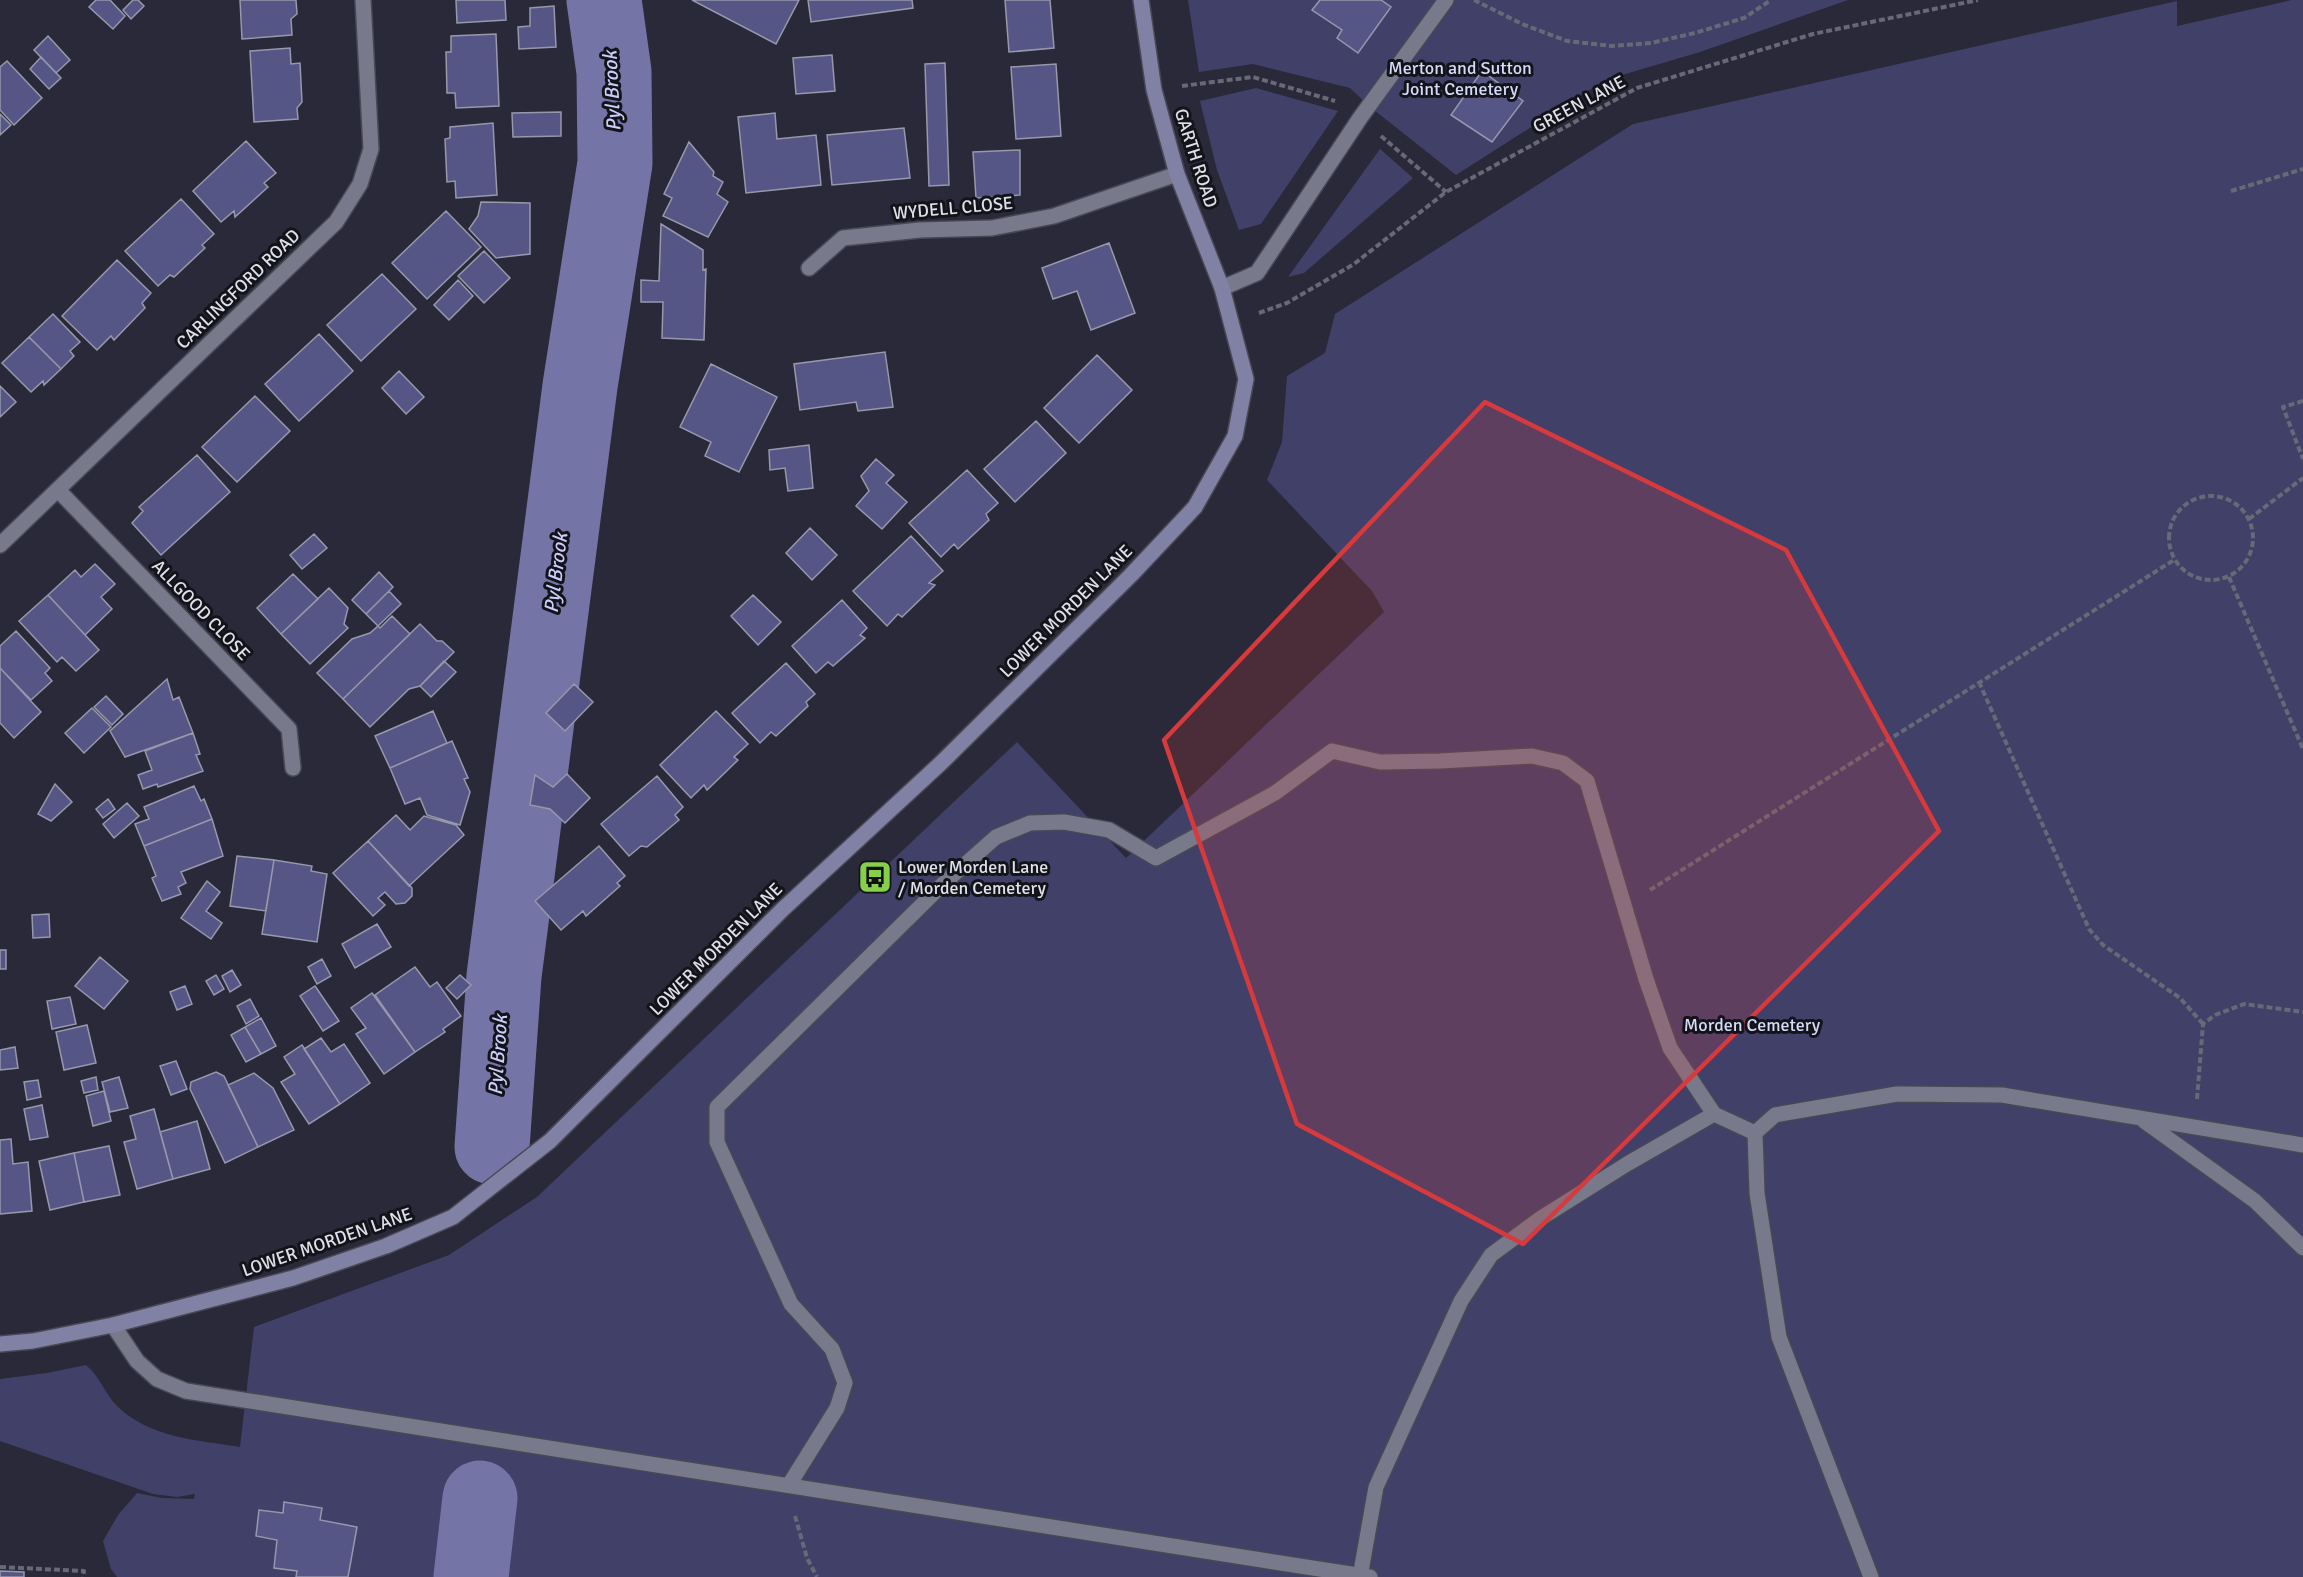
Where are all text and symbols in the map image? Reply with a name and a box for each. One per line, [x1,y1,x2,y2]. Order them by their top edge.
water label: Pyl Brook [597,48,627,132]
park label: Merton and Sutton Joint Cemetery [1388,57,1532,100]
street label: GREEN LANE [1529,70,1629,138]
street label: GARTH ROAD [1170,106,1222,210]
street label: WYDELL CLOSE [892,192,1014,224]
street label: CARLINGFORD ROAD [172,224,304,354]
water label: Pyl Brook [539,530,574,615]
street label: LOWER MORDEN LANE [995,540,1137,682]
street label: ALLGOOD CLOSE [147,555,255,665]
place label: Lower Morden Lane / Morden Cemetery [898,856,1048,899]
bus stop icon: Lower Morden Lane / Morden Cemetery [857,859,893,895]
street label: LOWER MORDEN LANE [645,878,787,1020]
water label: Pyl Brook [483,1012,513,1096]
park label: Morden Cemetery [1684,1014,1821,1036]
street label: LOWER MORDEN LANE [239,1202,415,1282]

